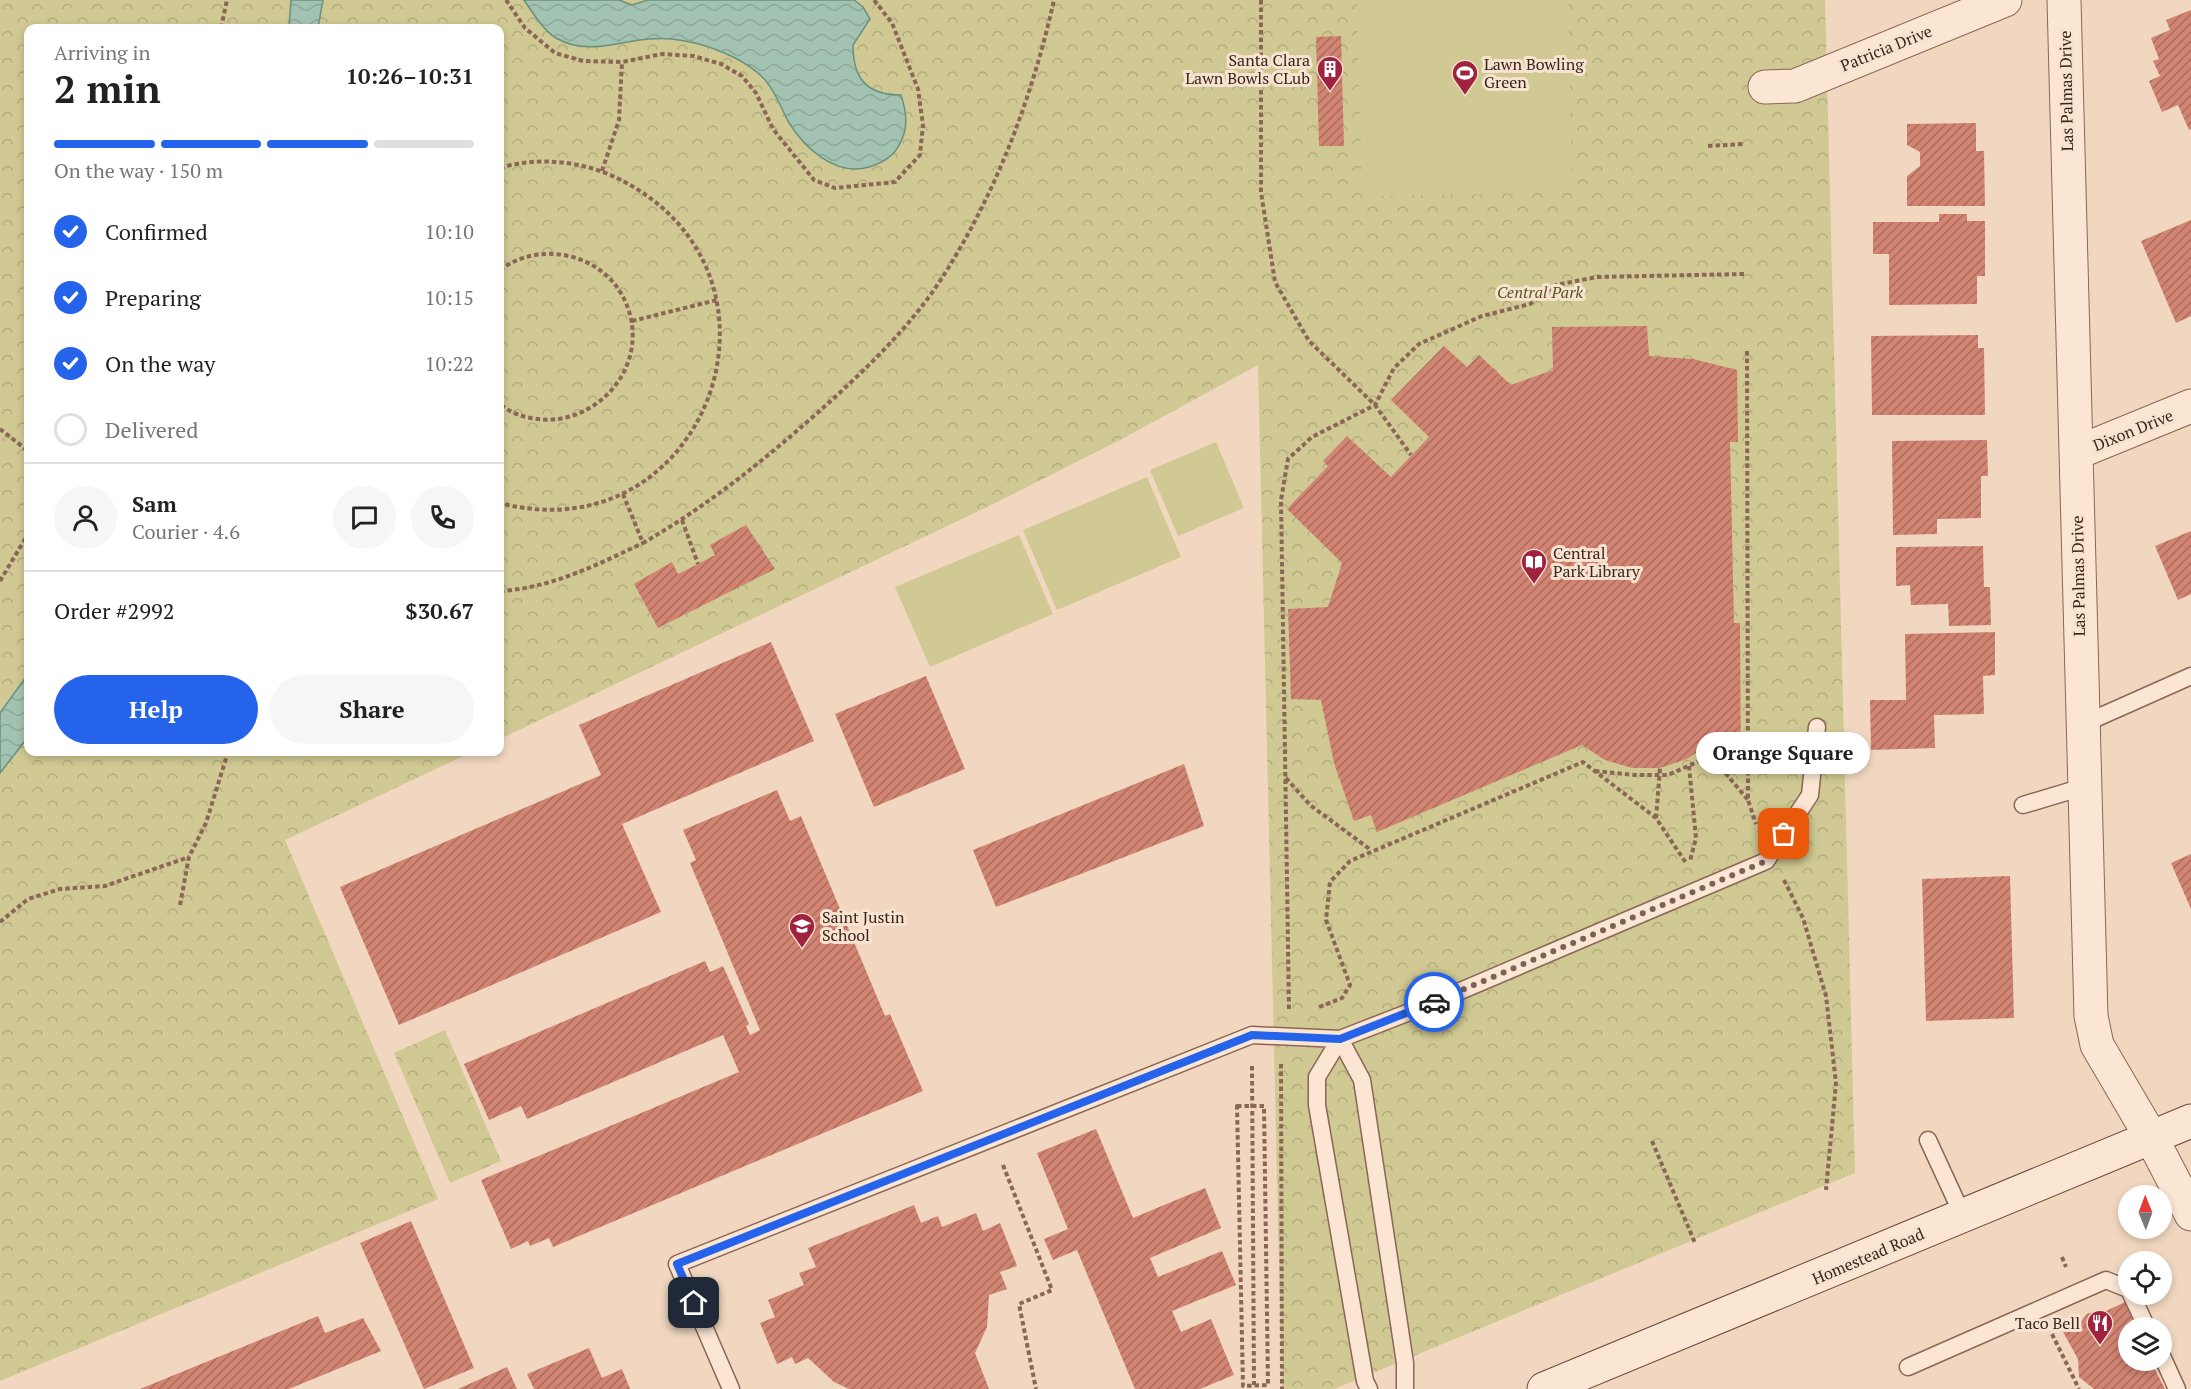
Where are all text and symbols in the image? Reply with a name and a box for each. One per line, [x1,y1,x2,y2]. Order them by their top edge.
street label: Patricia Drive [1837,20,1935,76]
street label: Las Palmas Drive [2054,30,2078,152]
text: Arriving in [54,39,150,66]
place label: Santa Clara Lawn Bowls CLub [1185,49,1310,89]
place label: Lawn Bowling Green [1484,53,1584,93]
building icon: Santa Clara Lawn Bowls CLub [1315,54,1345,92]
sports icon: Lawn Bowling Green [1450,58,1480,96]
text: 10:26–10:31 [346,61,474,90]
text: 2 min [54,62,161,114]
text: On the way · 150 m [54,157,223,184]
icon: check [54,215,87,248]
text: Confirmed [105,217,208,246]
text: 10:10 [425,218,474,245]
icon: check [54,281,87,314]
park label: Central Park [1497,281,1583,303]
text: Preparing [105,283,201,312]
text: 10:15 [425,284,474,311]
icon: check [54,347,87,380]
text: On the way [105,349,215,378]
text: 10:22 [425,350,474,377]
street label: Dixon Drive [2090,404,2176,456]
text: Delivered [105,415,198,444]
button: person [54,486,117,549]
button: chat [333,486,396,549]
button: phone [411,486,474,549]
text: Sam [132,489,177,518]
street label: Las Palmas Drive [2066,515,2090,637]
text: Courier · 4.6 [132,518,240,545]
place label: Central Park Library [1553,542,1641,582]
library icon: Central Park Library [1519,547,1549,585]
text: Order #2992 [54,596,174,625]
text: $30.67 [405,596,474,625]
button: Help [54,675,258,744]
button: Share [270,675,474,744]
callout: Orange Square [1697,732,1871,774]
text: Orange Square [1712,739,1854,766]
pin [1758,808,1809,859]
icon: bag [1767,817,1800,850]
place label: Saint Justin School [822,906,905,946]
school or university icon: Saint Justin School [787,911,817,949]
courier [1404,972,1464,1032]
icon: car [1418,986,1451,1019]
north arrow [2118,1185,2172,1239]
map controls [2118,1185,2172,1371]
street label: Homestead Road [1809,1222,1928,1290]
button: locate [2118,1251,2172,1305]
pin [668,1277,719,1328]
icon: home [677,1286,710,1319]
restaurant icon: Taco Bell [2085,1308,2115,1346]
place label: Taco Bell [2015,1312,2080,1334]
button: layers [2118,1317,2172,1371]

